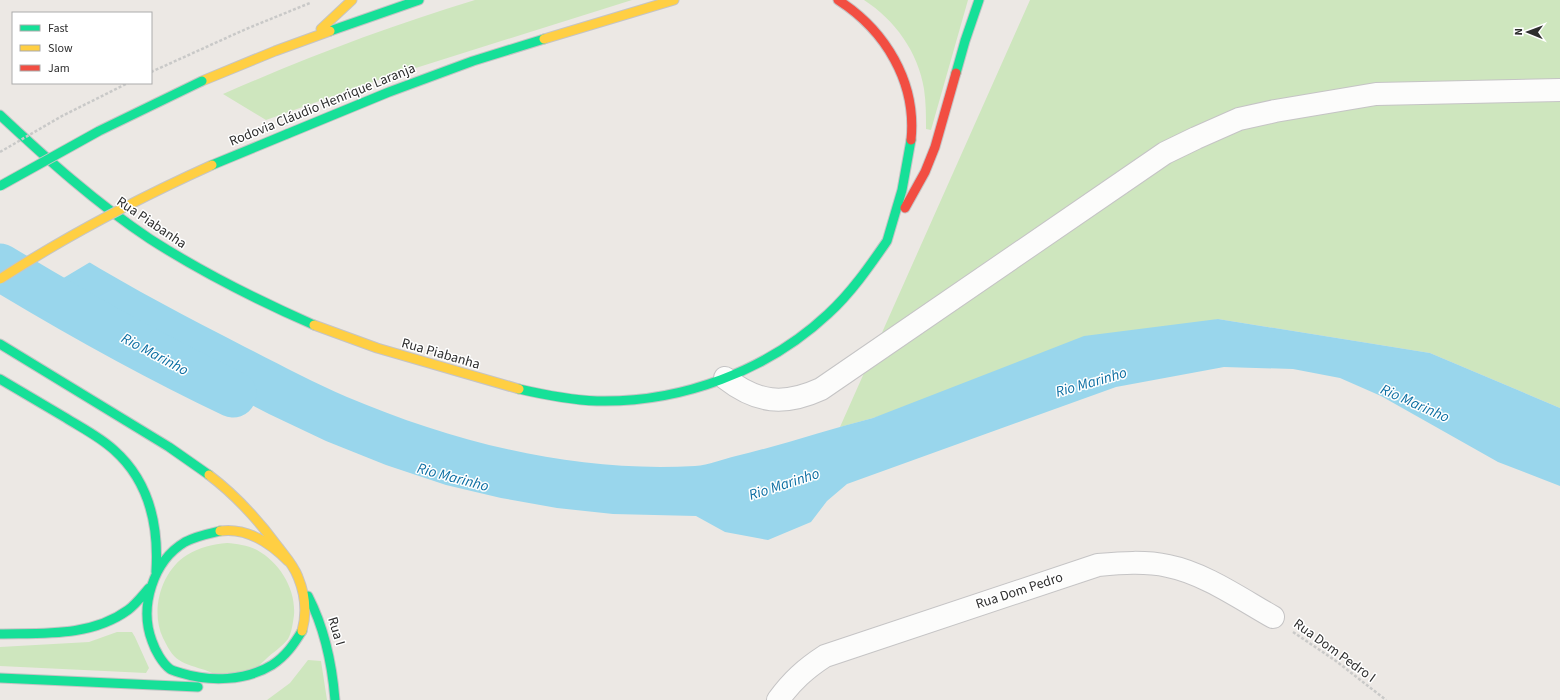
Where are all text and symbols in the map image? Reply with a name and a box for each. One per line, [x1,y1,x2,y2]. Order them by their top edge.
legend [12,12,152,84]
north arrow [1508,12,1548,52]
text: Fast [48,20,68,37]
text: N [1511,28,1526,36]
text: Slow [48,40,73,57]
street label: Rodovia Cláudio Henrique Laranja [226,58,418,152]
text: Jam [48,60,70,77]
street label: Rua Piabanha [112,192,191,254]
water label: Rio Marinho [117,328,192,381]
street label: Rua Piabanha [399,333,482,375]
water label: Rio Marinho [1053,362,1130,403]
water label: Rio Marinho [1377,379,1453,428]
water label: Rio Marinho [415,458,491,497]
water label: Rio Marinho [746,463,823,506]
street label: Rua Dom Pedro [973,567,1066,614]
street label: Rua I [322,614,350,648]
street label: Rua Dom Pedro I [1289,614,1380,687]

